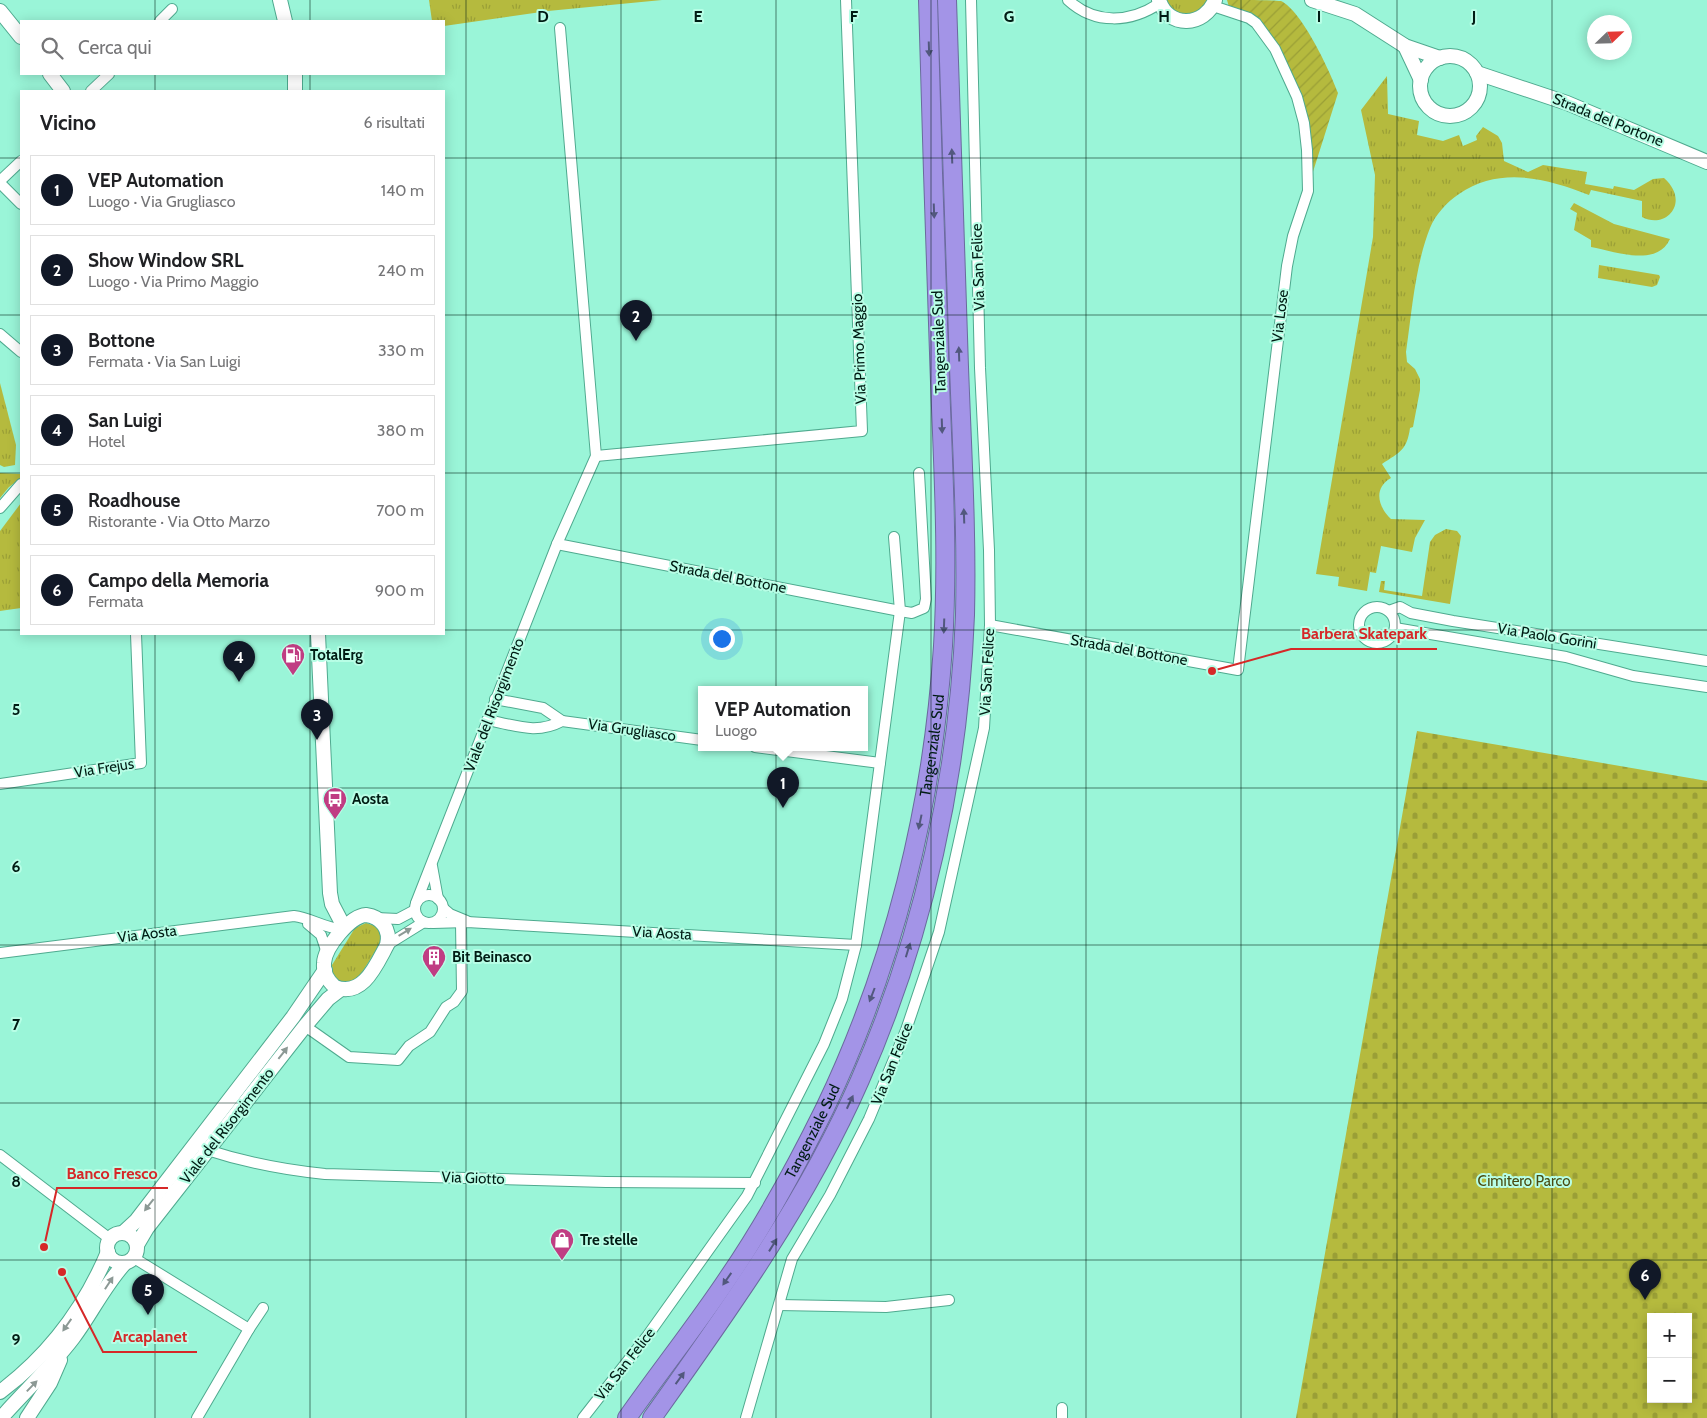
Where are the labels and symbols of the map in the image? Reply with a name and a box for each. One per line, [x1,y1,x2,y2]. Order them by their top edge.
text: D [537,7,549,26]
text: E [693,7,703,26]
text: F [850,7,859,26]
text: G [1004,7,1014,26]
text: H [1158,7,1170,26]
text: I [1317,7,1321,26]
text: J [1471,7,1476,26]
north arrow [1587,15,1632,60]
one-way arrow [925,41,933,57]
street label: Strada del Portone [1550,90,1666,151]
one-way arrow [948,148,956,164]
one-way arrow [931,203,939,219]
street label: Via San Felice [967,223,989,311]
street label: Via Lose [1268,288,1292,343]
street label: Tangenziale Sud [928,290,950,394]
street label: Via Primo Maggio [848,293,870,405]
pin: 2 [620,300,652,341]
one-way arrow [954,346,962,362]
one-way arrow [938,418,946,434]
one-way arrow [960,508,968,524]
street label: Strada del Bottone [668,557,788,597]
one-way arrow [940,618,948,634]
callout: Barbera Skatepark [1291,618,1437,649]
street label: Via Paolo Gorini [1496,619,1598,653]
text: Barbera Skatepark [1301,624,1427,643]
your location [709,626,735,652]
street label: Via San Felice [976,628,998,716]
street label: Strada del Bottone [1069,631,1189,669]
street label: Viale del Risorgimento [460,635,528,775]
pin: 4 [223,641,255,682]
fuel station icon: TotalErg [280,642,306,676]
place label: TotalErg [310,646,363,664]
street label: Tangenziale Sud [916,694,948,798]
pin: 3 [301,699,333,740]
text: 5 [12,700,20,719]
street label: Via Grugliasco [587,715,677,745]
street label: Via Frejus [73,754,135,782]
pin: 1 [767,767,799,808]
bus stop icon: Aosta [322,786,348,820]
place label: Aosta [352,790,389,808]
one-way arrow [916,814,924,829]
text: 6 [12,857,21,876]
street label: Via Aosta [116,921,178,947]
street label: Via Aosta [632,922,693,944]
one-way arrow [398,928,411,937]
one-way arrow [904,943,912,958]
building icon: Bit Beinasco [421,944,447,978]
place label: Bit Beinasco [452,948,532,966]
one-way arrow [867,988,875,1002]
text: 7 [12,1015,21,1034]
street label: Via San Felice [867,1020,917,1108]
one-way arrow [278,1047,289,1060]
street label: Viale del Risorgimento [176,1064,278,1188]
street label: Tangenziale Sud [781,1082,844,1182]
one-way arrow [846,1095,854,1109]
callout: Banco Fresco [57,1157,168,1188]
text: Banco Fresco [66,1164,158,1183]
street label: Via Giotto [441,1168,505,1188]
text: 8 [11,1172,21,1191]
park label: Cimitero Parco [1477,1172,1571,1190]
one-way arrow [144,1198,154,1212]
shop icon: Tre stelle [549,1227,575,1261]
place label: Tre stelle [580,1231,638,1249]
one-way arrow [768,1238,777,1251]
pin: 6 [1629,1259,1661,1300]
one-way arrow [722,1273,732,1286]
pin: 5 [132,1274,164,1315]
one-way arrow [104,1276,114,1290]
one-way arrow [62,1318,72,1332]
callout: Arcaplanet [103,1321,197,1352]
street label: Via San Felice [591,1324,659,1404]
text: Arcaplanet [113,1327,188,1346]
text: 9 [12,1330,21,1349]
one-way arrow [675,1371,685,1385]
one-way arrow [26,1380,38,1392]

